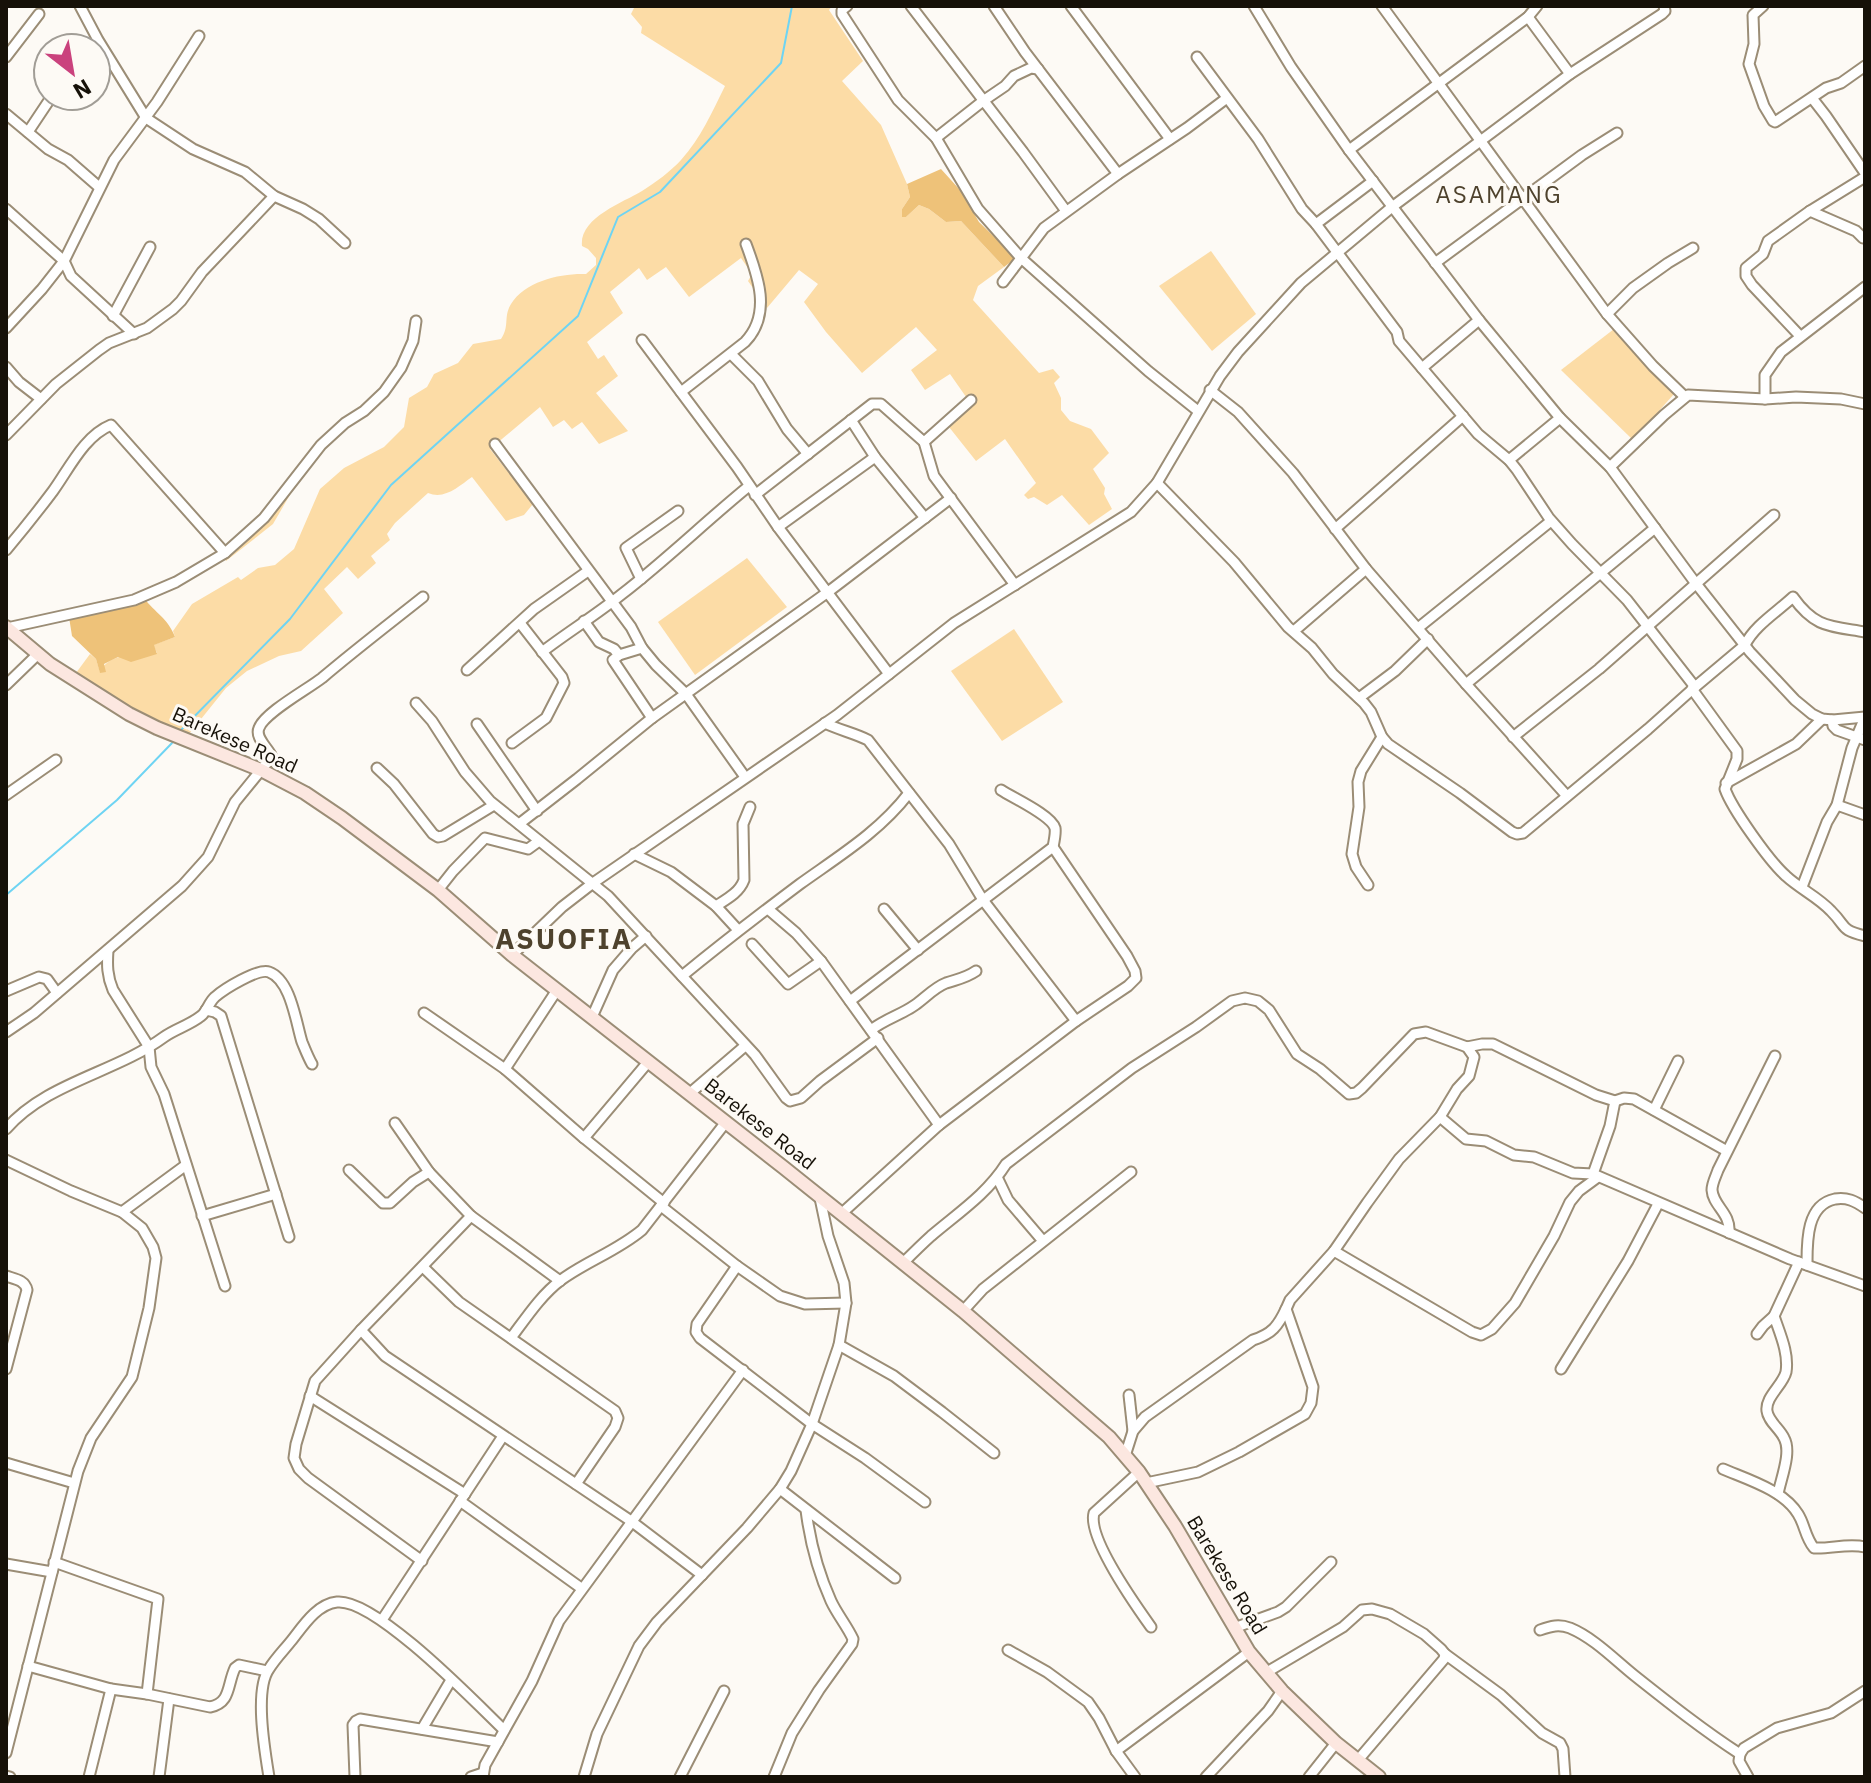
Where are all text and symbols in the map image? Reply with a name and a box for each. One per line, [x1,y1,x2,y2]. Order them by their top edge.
north arrow [32,32,112,112]
text: N [68,73,97,106]
district label: ASAMANG [1435,178,1563,210]
street label: Barekese Road [168,700,302,779]
district label: ASUOFIA [495,920,633,957]
street label: Barekese Road [699,1072,822,1176]
street label: Barekese Road [1181,1510,1274,1639]

